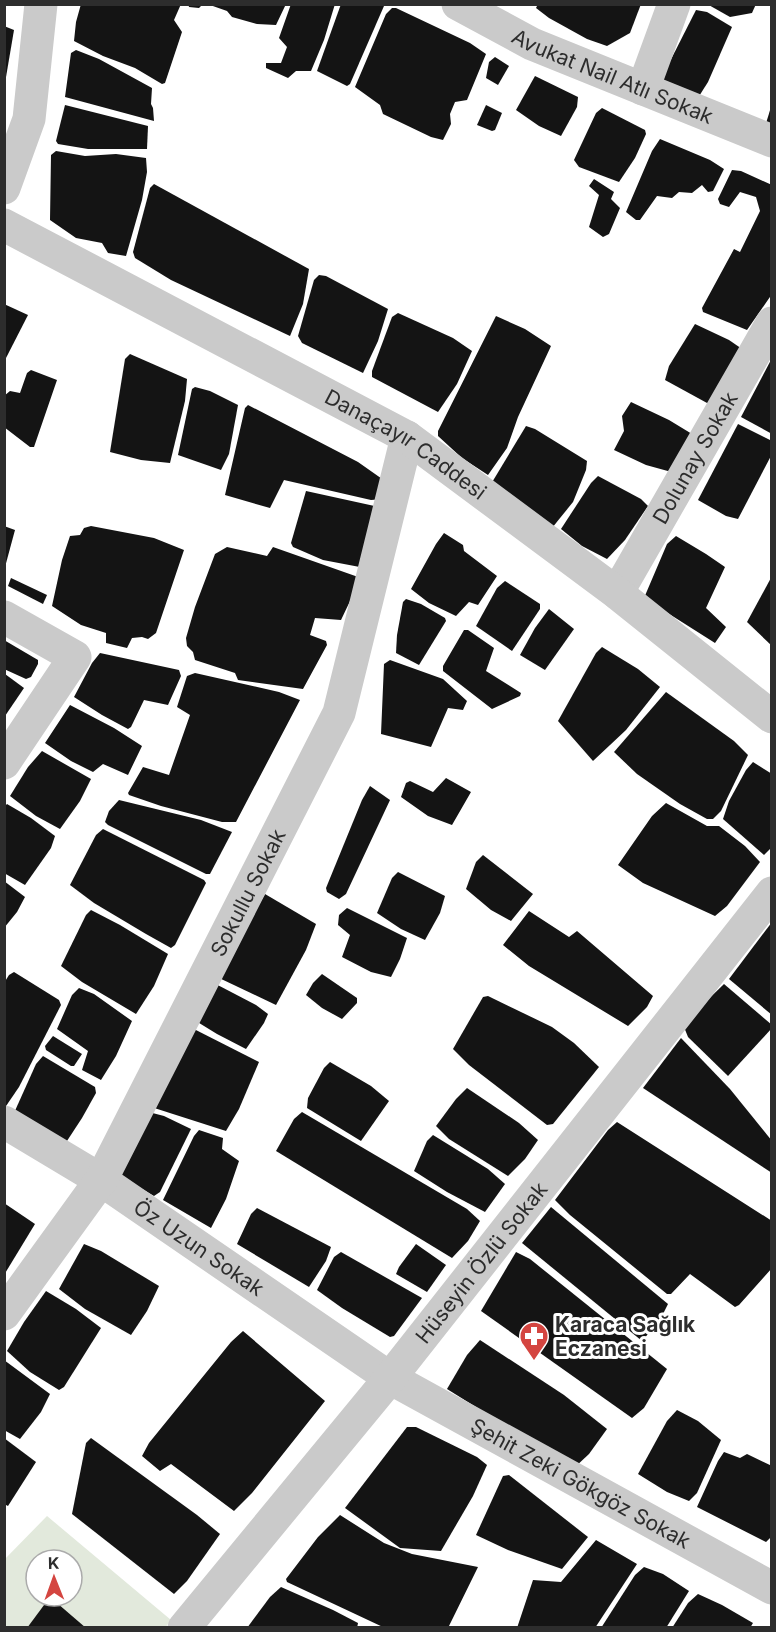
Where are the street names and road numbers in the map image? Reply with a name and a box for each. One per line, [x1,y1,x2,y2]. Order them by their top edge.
street label: Avukat Nail Atlı Sokak [508,23,717,129]
street label: Danaçayır Caddesi [321,384,492,504]
street label: Dolunay Sokak [647,387,743,528]
street label: Sokullu Sokak [205,824,290,960]
street label: Hüseyin Özlü Sokak [410,1177,552,1348]
street label: Öz Uzun Sokak [129,1194,270,1301]
street label: Şehit Zeki Gökgöz Sokak [466,1412,695,1554]

